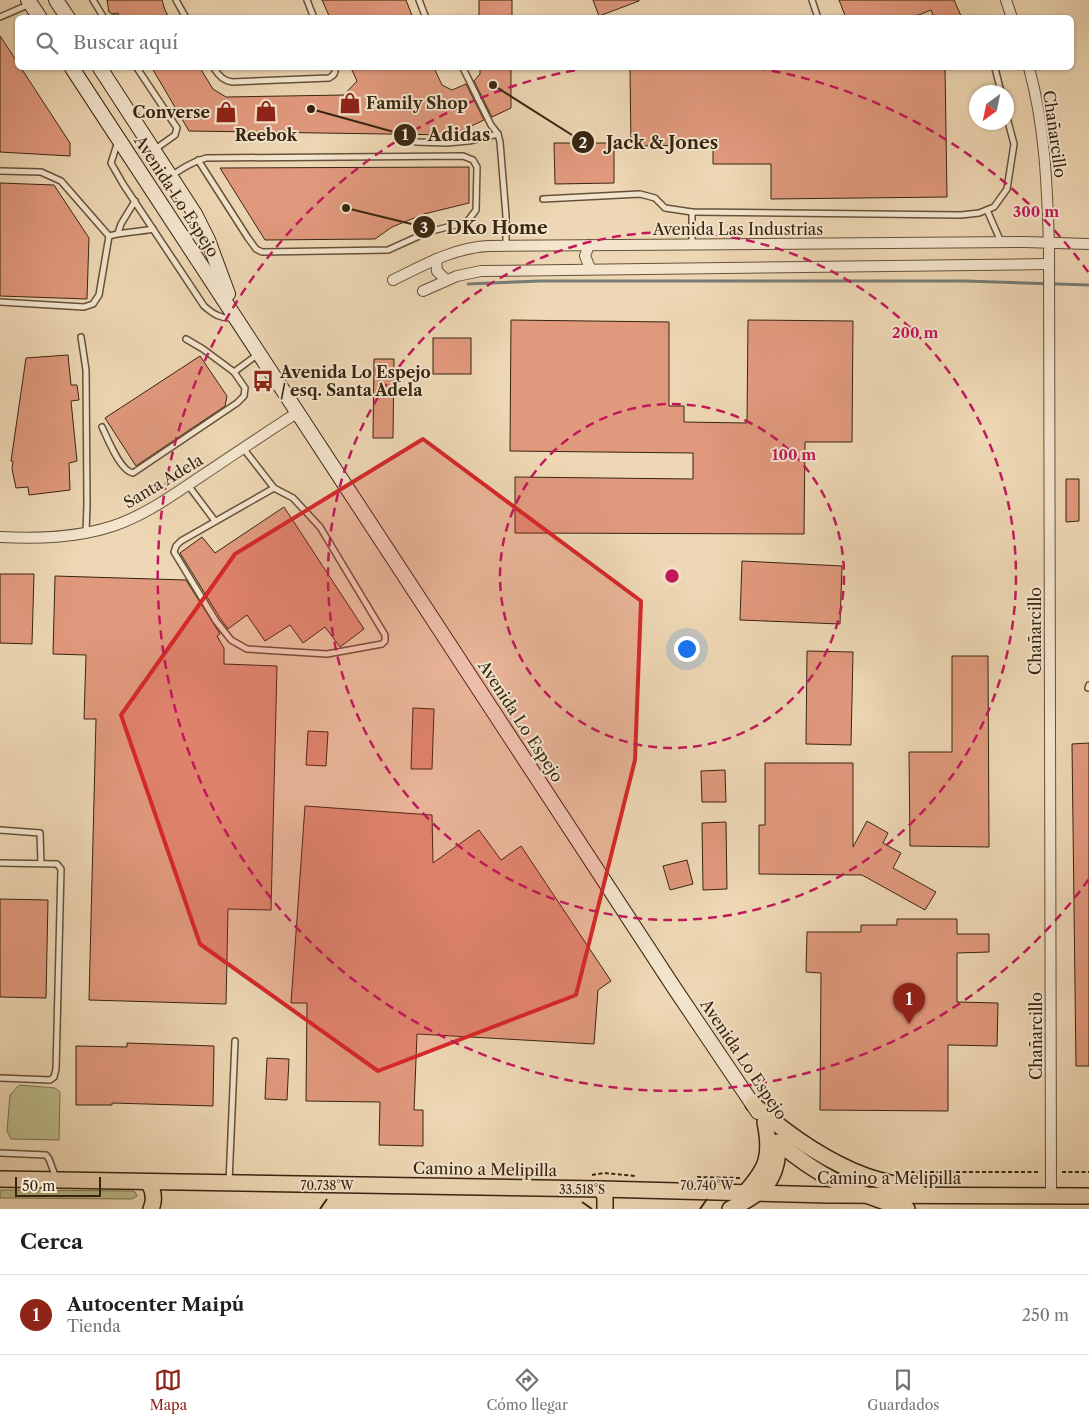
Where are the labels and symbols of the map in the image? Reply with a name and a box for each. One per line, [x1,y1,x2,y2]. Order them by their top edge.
north arrow [969,85,1014,130]
street label: Chañarcillo [1039,89,1071,179]
shop icon: Family Shop [337,90,363,116]
place label: Family Shop [366,93,468,113]
shop icon: Reebok [253,98,279,124]
shop icon: Converse [213,99,239,125]
place label: Converse [133,102,210,122]
callout: Adidas [393,118,500,151]
text: Adidas [427,124,490,146]
place label: Reebok [235,125,298,145]
text: 1 [402,125,409,144]
callout: Jack & Jones [571,126,728,159]
street label: Avenida Lo Espejo [130,131,224,261]
text: Jack & Jones [603,132,718,154]
text: 2 [579,133,588,152]
text: 300 m [1013,202,1059,221]
callout: DKo Home [412,211,558,244]
text: DKo Home [446,217,548,239]
text: 3 [420,218,428,237]
street label: Avenida Las Industrias [652,219,823,239]
text: 200 m [892,323,938,342]
place label: Avenida Lo Espejo / esq. Santa Adela [279,362,431,400]
bus stop icon: Avenida Lo Espejo / esq. Santa Adela [250,368,276,394]
text: 100 m [772,445,816,464]
street label: Santa Adela [120,449,207,512]
centre of rings [663,567,681,585]
street label: Chañarcillo [1025,587,1045,675]
your location [674,636,700,662]
street label: Avenida Lo Espejo [474,656,568,786]
pin: 1 [893,983,925,1024]
street label: Chañarcillo [1026,992,1046,1080]
street label: Avenida Lo Espejo [696,994,792,1123]
street label: Camino a Melipilla [413,1158,558,1180]
street label: Camino a Melipilla [817,1168,962,1188]
scale bar [15,1174,101,1197]
text: 70.738°W [300,1178,354,1193]
text: 70.740°W [680,1178,735,1193]
text: 33.518°S [559,1182,605,1197]

